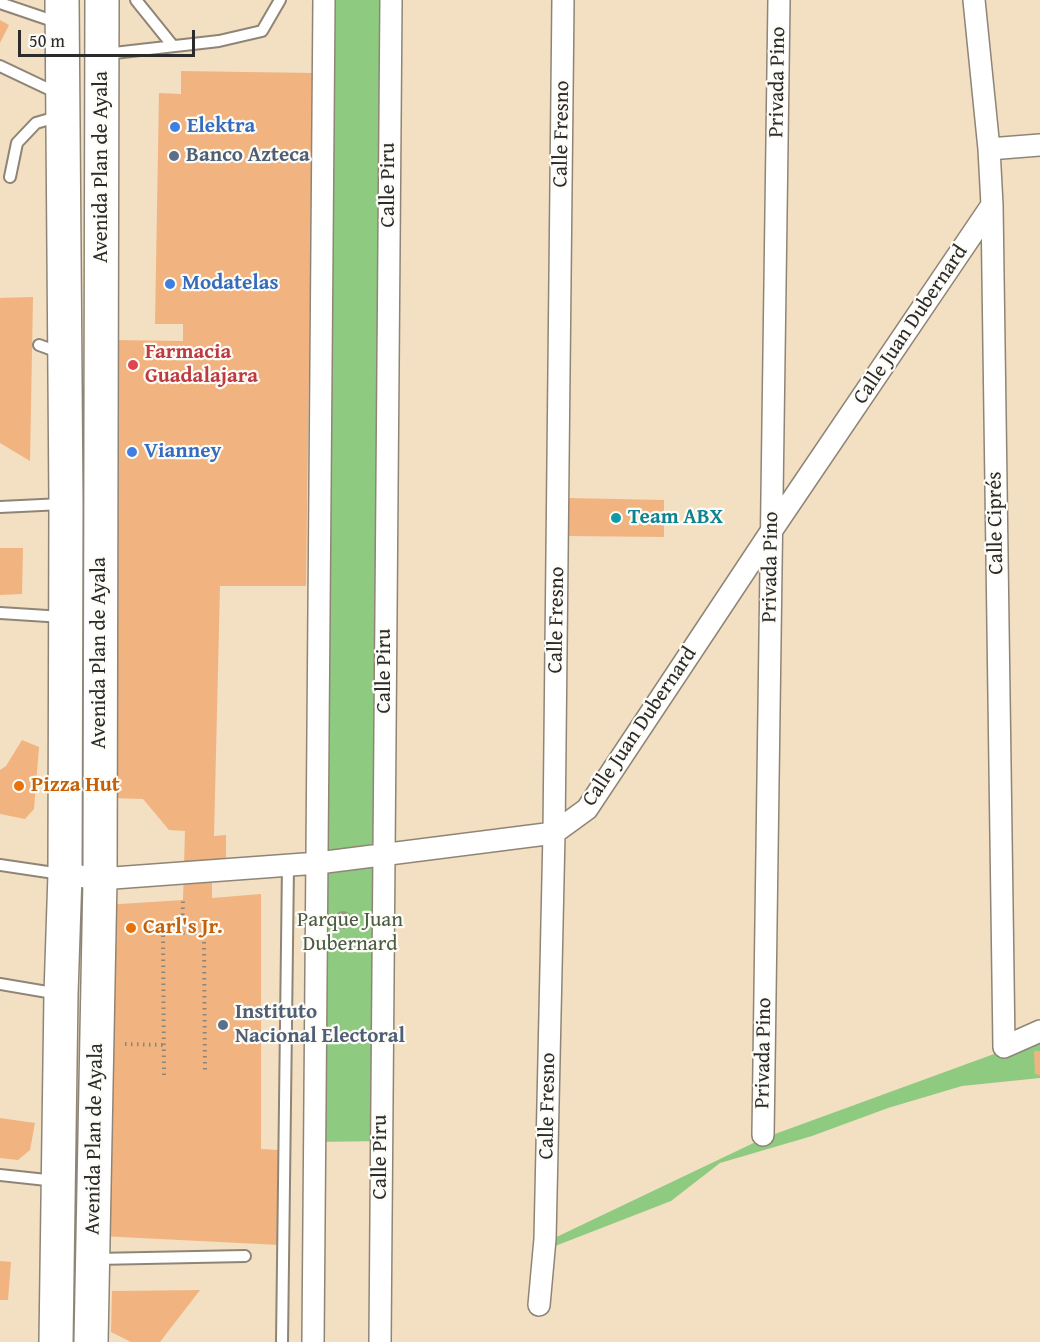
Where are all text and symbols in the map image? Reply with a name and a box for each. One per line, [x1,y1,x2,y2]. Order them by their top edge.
scale bar [21,18,198,56]
street label: Privada Pino [764,26,792,138]
text: 50 m [29,27,65,54]
street label: Avenida Plan de Ayala [89,71,115,263]
street label: Calle Fresno [548,80,576,188]
place label: Elektra [187,114,255,140]
marker: Elektra [168,120,182,134]
place label: Banco Azteca [186,143,310,169]
street label: Calle Piru [376,143,402,227]
marker: Banco Azteca [167,149,181,163]
street label: Calle Juan Dubernard [848,241,974,409]
place label: Modatelas [182,271,279,297]
marker: Modatelas [163,277,177,291]
place label: Farmacia Guadalajara [145,340,258,390]
marker: Farmacia Guadalajara [126,358,140,372]
place label: Vianney [144,439,221,465]
marker: Vianney [125,445,139,459]
street label: Calle Ciprés [983,471,1009,575]
place label: Team ABX [628,505,723,531]
marker: Team ABX [609,511,623,525]
street label: Privada Pino [757,511,785,623]
street label: Avenida Plan de Ayala [87,557,113,749]
street label: Calle Fresno [543,566,571,674]
street label: Calle Piru [372,629,398,713]
street label: Calle Juan Dubernard [577,643,703,811]
place label: Pizza Hut [31,773,120,799]
marker: Pizza Hut [12,779,26,793]
park label: Parque Juan Dubernard [297,908,403,958]
place label: Carl's Jr. [143,915,223,941]
marker: Carl's Jr. [124,921,138,935]
street label: Privada Pino [750,997,778,1109]
place label: Instituto Nacional Electoral [235,1000,405,1050]
marker: Instituto Nacional Electoral [216,1018,230,1032]
street label: Avenida Plan de Ayala [81,1043,109,1235]
street label: Calle Fresno [534,1052,562,1160]
street label: Calle Piru [368,1115,394,1199]

